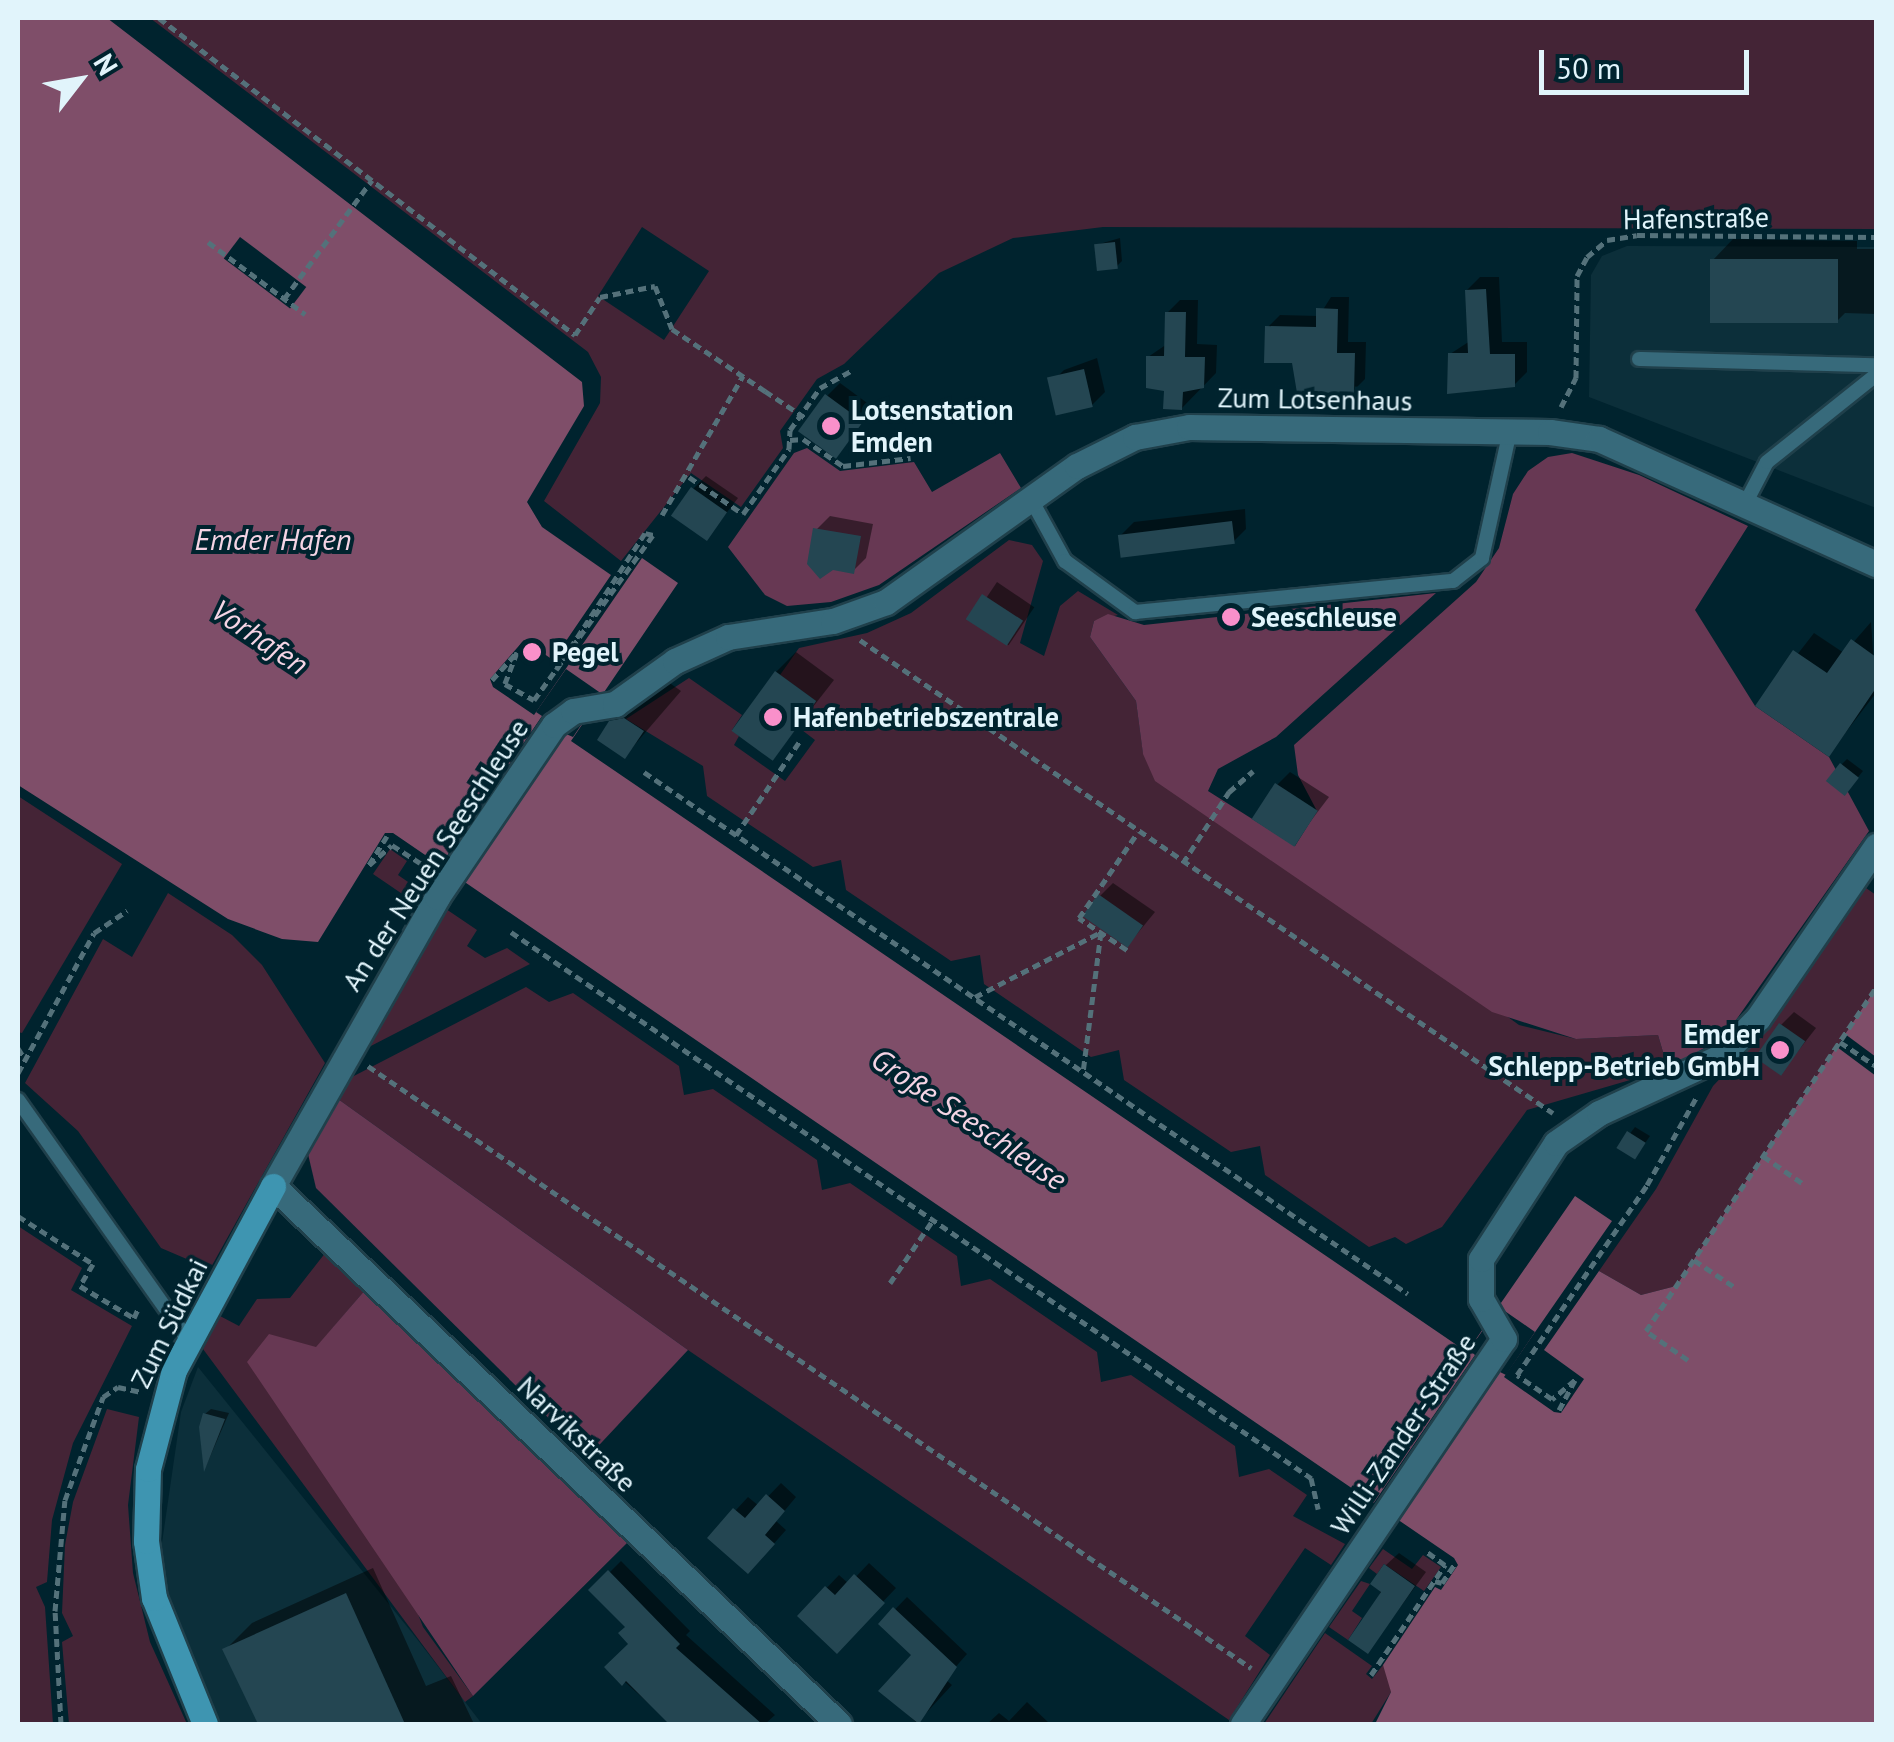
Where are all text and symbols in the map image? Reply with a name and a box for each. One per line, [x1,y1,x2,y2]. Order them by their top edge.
north arrow [30,30,130,130]
scale bar [1544,30,1754,92]
text: N [86,47,127,82]
text: 50 m [1556,48,1621,87]
street label: Hafenstraße [1623,200,1769,236]
street label: Zum Lotsenhaus [1217,381,1413,417]
place label: Lotsenstation Emden [851,393,1014,459]
marker: Lotsenstation Emden [820,415,842,437]
water label: Emder Hafen [195,521,351,557]
water label: Vorhafen [205,592,315,682]
place label: Seeschleuse [1251,600,1397,634]
marker: Seeschleuse [1220,606,1242,628]
place label: Pegel [552,635,619,669]
marker: Pegel [521,641,543,663]
place label: Hafenbetriebszentrale [793,700,1059,734]
marker: Hafenbetriebszentrale [762,706,784,728]
street label: An der Neuen Seeschleuse [335,713,535,997]
place label: Emder Schlepp-Betrieb GmbH [1488,1017,1760,1083]
marker: Emder Schlepp-Betrieb GmbH [1769,1039,1791,1061]
water label: Große Seeschleuse [865,1040,1073,1198]
street label: Zum Südkai [123,1253,215,1393]
street label: Willi-Zander-Straße [1323,1327,1483,1541]
street label: Narvikstraße [511,1369,643,1499]

